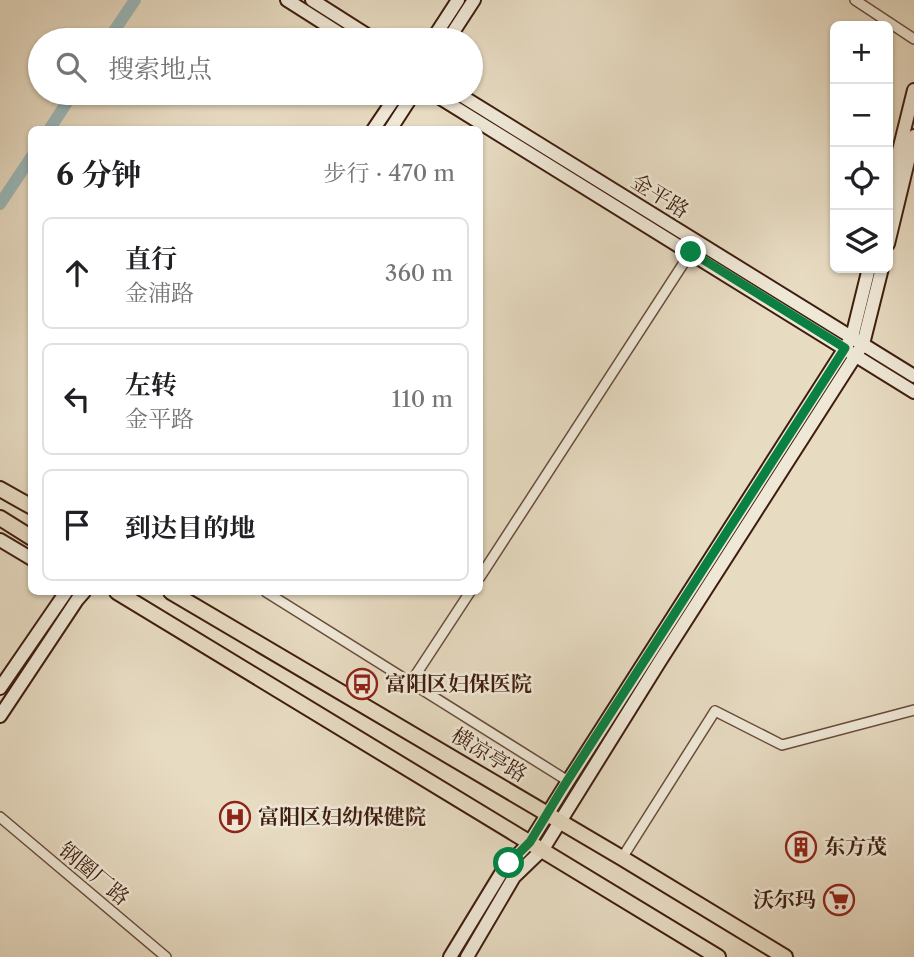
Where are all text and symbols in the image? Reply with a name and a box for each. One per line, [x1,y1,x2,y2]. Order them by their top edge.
map controls [830,21,893,273]
button: + [830,21,893,84]
search box [28,28,483,105]
icon: search [52,48,90,86]
text: 搜索地点 [108,53,212,85]
button: − [830,84,893,147]
button: locate [830,147,893,210]
text: 6 分钟 [56,156,141,193]
text: 步行 · 470 m [324,159,455,187]
street label: 金平路 [627,168,694,223]
button: layers [830,210,893,273]
route end [675,236,706,267]
text: 直行 [125,243,177,275]
icon: ahead [58,254,96,292]
text: 360 m [385,259,453,287]
text: 金浦路 [125,279,194,307]
text: 左转 [125,369,177,401]
icon: left [58,380,96,418]
text: 110 m [392,385,453,413]
text: 金平路 [125,405,194,433]
icon: arrive [58,506,96,544]
text: 到达目的地 [125,512,255,544]
bus stop icon: 富阳区妇保医院 [345,667,379,701]
place label: 富阳区妇保医院 [385,671,532,696]
street label: 横凉亭路 [447,722,532,787]
hospital icon: 富阳区妇幼保健院 [218,800,252,834]
place label: 富阳区妇幼保健院 [258,804,426,829]
building icon: 东方茂 [784,830,818,864]
place label: 东方茂 [824,834,887,859]
street label: 钢圈厂路 [54,837,135,910]
route start [493,847,524,878]
supermarket icon: 沃尔玛 [822,883,856,917]
place label: 沃尔玛 [753,887,816,912]

